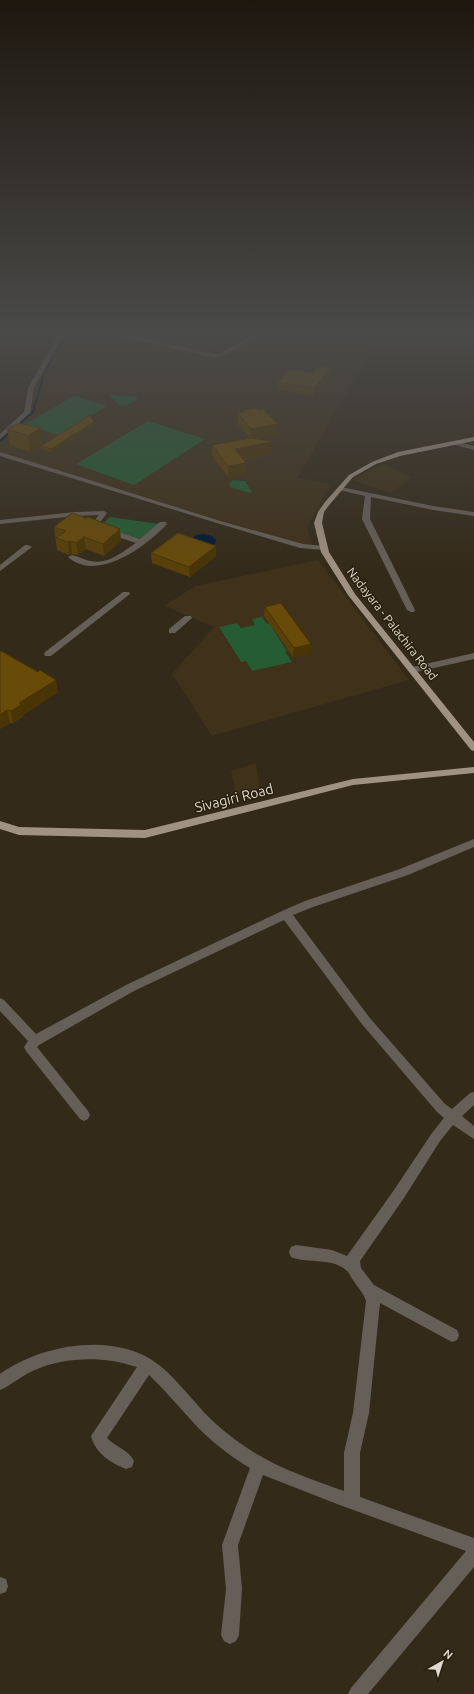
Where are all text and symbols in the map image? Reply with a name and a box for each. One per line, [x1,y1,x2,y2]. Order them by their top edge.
street label: Nadayara - Palachira Road [345,565,440,682]
street label: Sivagiri Road [193,781,275,815]
north arrow [422,1642,462,1682]
text: N [441,1647,455,1661]

